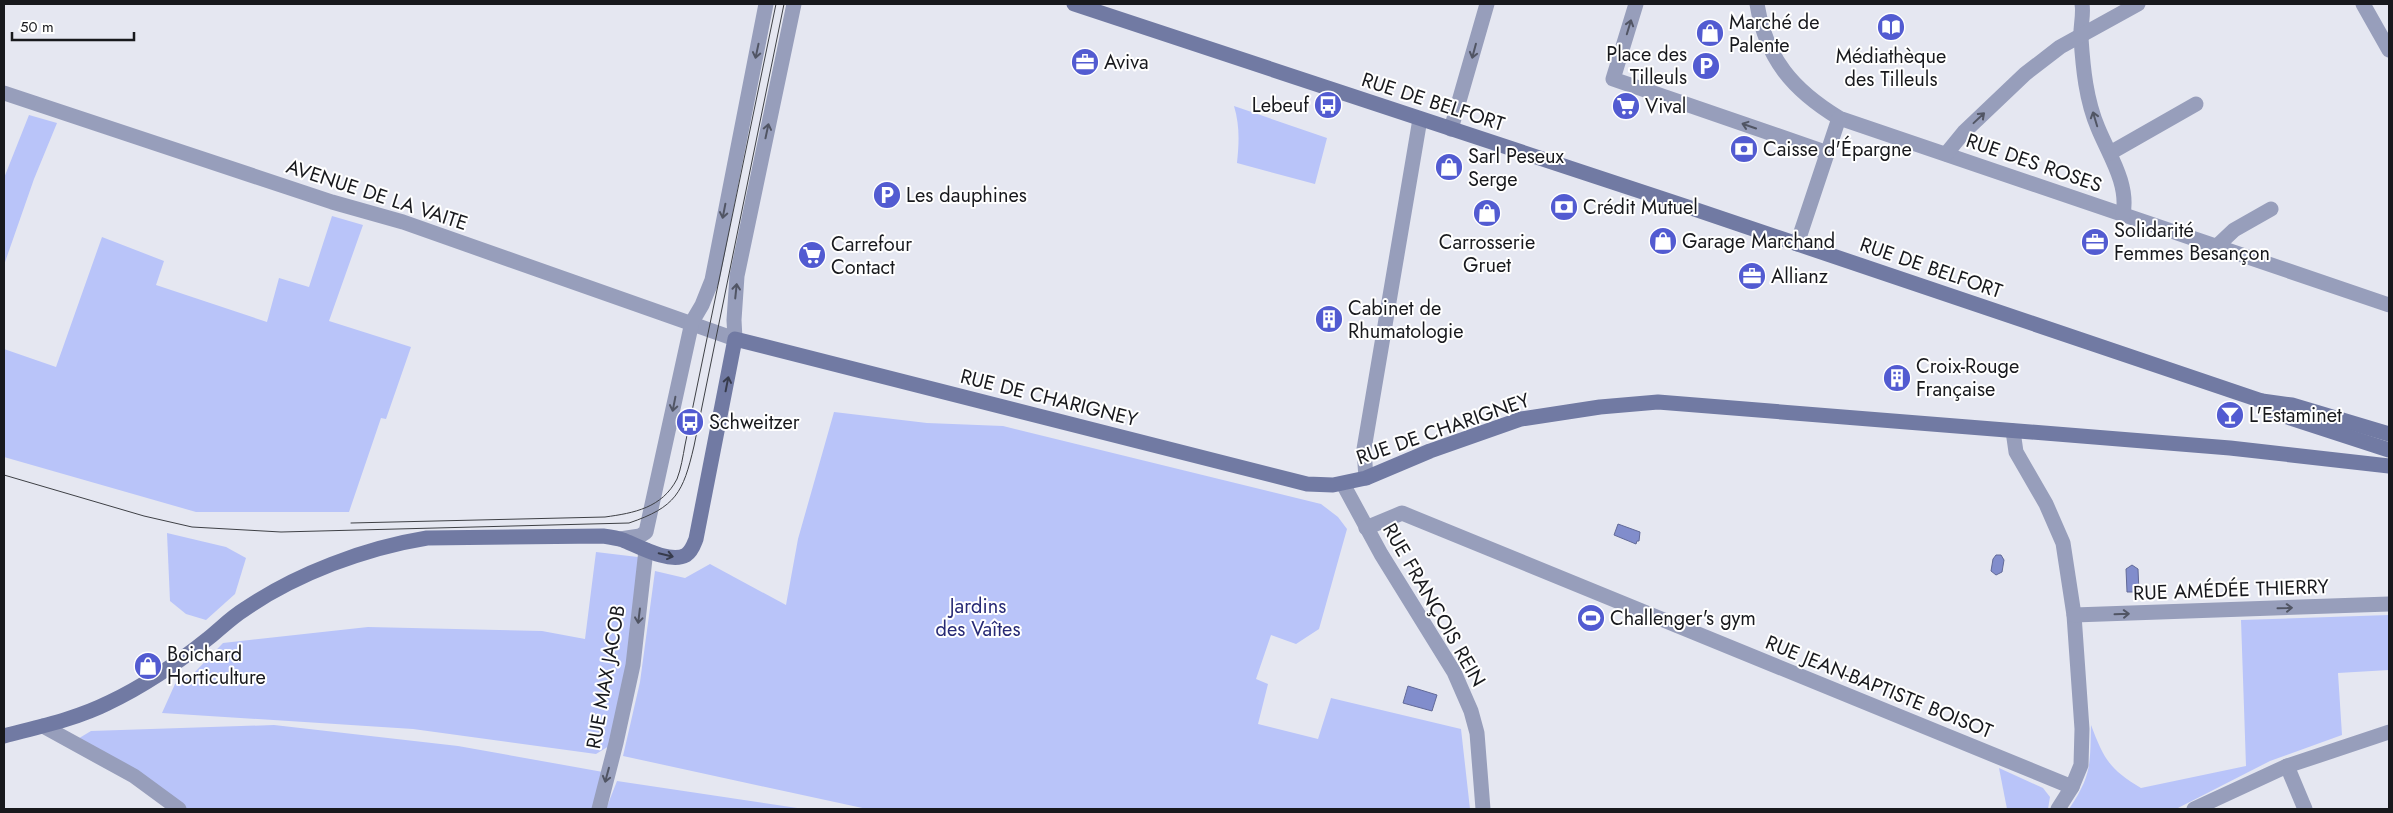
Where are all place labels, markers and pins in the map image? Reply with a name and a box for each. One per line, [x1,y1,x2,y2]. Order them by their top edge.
place label: Marché de Palente [1729,8,1819,60]
library icon: Médiathèque des Tilleuls [1876,12,1906,42]
shop icon: Marché de Palente [1695,18,1725,48]
place label: Place des Tilleuls [1606,40,1687,92]
place label: Médiathèque des Tilleuls [1836,42,1946,94]
office icon: Aviva [1070,47,1100,77]
place label: Aviva [1104,48,1149,77]
parking icon: Place des Tilleuls [1691,51,1721,81]
bus stop icon: Lebeuf [1313,90,1343,120]
place label: Lebeuf [1252,91,1310,120]
supermarket icon: Vival [1611,91,1641,121]
place label: Vival [1645,92,1686,121]
bank icon: Caisse d'Épargne [1729,134,1759,164]
place label: Caisse d'Épargne [1763,135,1912,164]
place label: Sarl Peseux Serge [1468,142,1565,194]
shop icon: Sarl Peseux Serge [1434,152,1464,182]
parking icon: Les dauphines [872,180,902,210]
place label: Les dauphines [906,181,1027,210]
bank icon: Crédit Mutuel [1549,192,1579,222]
place label: Crédit Mutuel [1583,193,1698,222]
shop icon: Carrosserie Gruet [1472,198,1502,228]
place label: Solidarité Femmes Besançon [2114,216,2270,268]
shop icon: Garage Marchand [1648,226,1678,256]
place label: Garage Marchand [1682,227,1835,256]
office icon: Solidarité Femmes Besançon [2080,227,2110,257]
place label: Carrosserie Gruet [1439,228,1535,280]
place label: Carrefour Contact [831,230,912,282]
supermarket icon: Carrefour Contact [797,240,827,270]
office icon: Allianz [1737,261,1767,291]
place label: Allianz [1771,262,1828,291]
place label: Cabinet de Rhumatologie [1348,294,1464,346]
building icon: Cabinet de Rhumatologie [1314,304,1344,334]
place label: Croix-Rouge Française [1916,352,2019,404]
building icon: Croix-Rouge Française [1882,363,1912,393]
bar icon: L'Estaminet [2215,400,2245,430]
place label: L'Estaminet [2249,401,2342,430]
bus stop icon: Schweitzer [675,407,705,437]
place label: Schweitzer [709,408,800,437]
sports icon: Challenger's gym [1576,603,1606,633]
place label: Challenger's gym [1610,604,1756,633]
place label: Boichard Horticulture [167,640,266,692]
shop icon: Boichard Horticulture [133,651,163,681]

